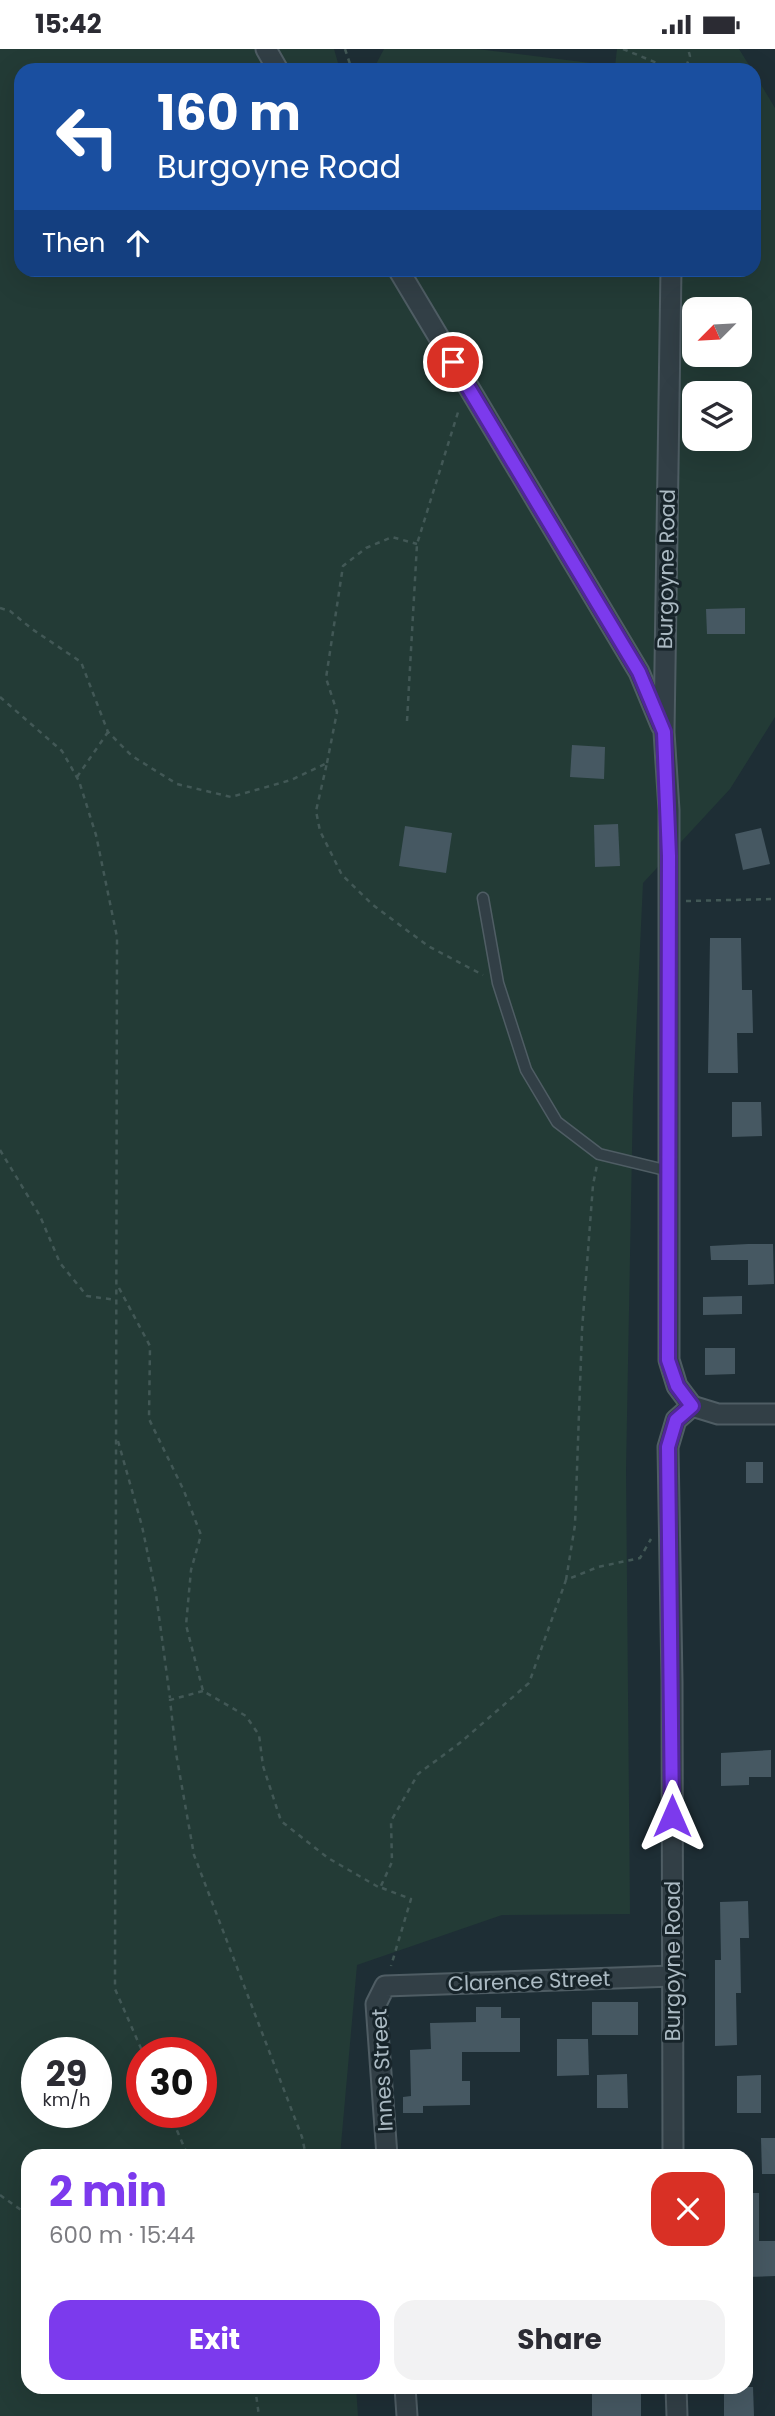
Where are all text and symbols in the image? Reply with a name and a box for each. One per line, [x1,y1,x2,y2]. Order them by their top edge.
text: 15:42 [35,6,102,42]
text: 160 m [157,79,301,147]
icon: left [42,91,133,182]
text: Burgoyne Road [157,144,401,189]
icon: ahead [119,224,157,262]
text: Then [42,225,105,261]
north arrow [682,297,752,367]
map controls [682,297,752,451]
pin [423,332,483,392]
icon: arrive [434,343,472,381]
button: layers [682,381,752,451]
street label: Burgoyne Road [650,489,682,649]
position arrow [635,1779,709,1853]
street label: Burgoyne Road [658,1881,687,2041]
street label: Clarence Street [447,1964,611,1998]
street label: Innes Street [364,2008,400,2132]
speed limit sign: 30 [126,2037,217,2128]
text: 29 [46,2049,87,2098]
text: km/h [43,2087,90,2112]
text: 2 min [49,2162,167,2221]
button: close [651,2172,725,2246]
text: 600 m · 15:44 [49,2219,195,2251]
button: Exit [49,2300,380,2380]
button: Share [394,2300,725,2380]

